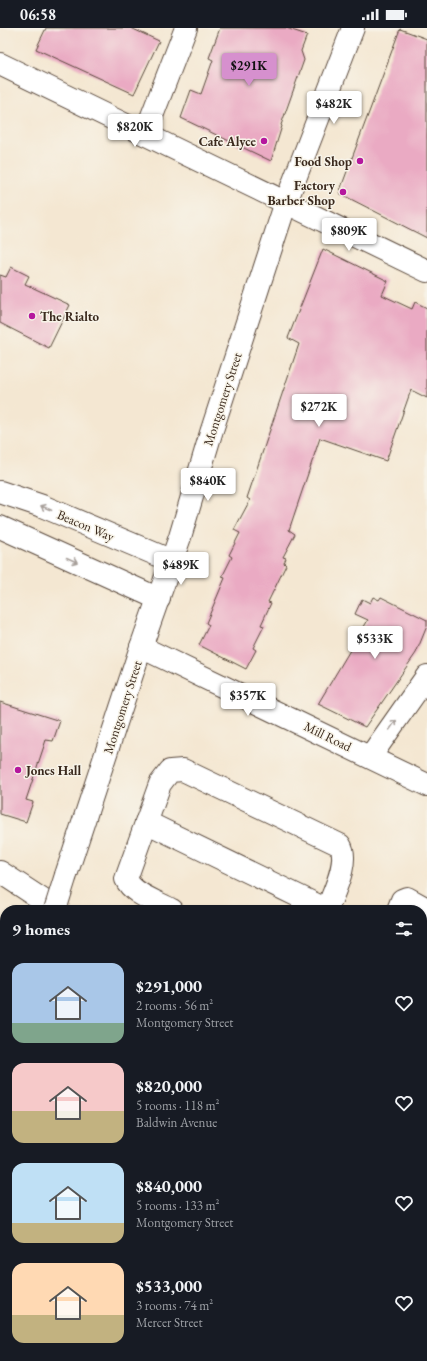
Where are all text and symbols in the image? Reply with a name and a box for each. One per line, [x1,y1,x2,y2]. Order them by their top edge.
text: 06:58 [20,5,56,24]
pin: $291K [221,53,277,87]
text: $291K [231,57,267,74]
pin: $482K [306,91,362,125]
text: $482K [316,95,352,112]
pin: $820K [107,114,163,148]
text: $820K [117,118,153,135]
place label: Cafe Alyce [199,133,257,150]
marker: Cafe Alyce [259,136,269,146]
place label: Food Shop [295,153,352,170]
marker: Food Shop [355,156,365,166]
place label: Factory Barber Shop [267,177,336,209]
marker: Factory Barber Shop [338,187,348,197]
pin: $809K [321,218,377,252]
text: $809K [331,222,367,239]
place label: The Rialto [40,308,100,325]
marker: The Rialto [27,311,37,321]
street label: Montgomery Street [199,350,246,448]
pin: $272K [291,394,347,428]
text: $272K [301,398,337,415]
pin: $840K [180,468,236,502]
text: $840K [190,472,226,489]
one-way arrow [40,504,52,511]
street label: Beacon Way [55,506,117,545]
pin: $489K [153,552,209,586]
text: $489K [163,556,199,573]
one-way arrow [65,557,77,564]
pin: $533K [347,626,403,660]
text: $533K [357,630,393,647]
street label: Montgomery Street [99,658,146,756]
pin: $357K [220,683,276,717]
text: $357K [230,687,266,704]
street label: Mill Road [301,718,355,755]
one-way arrow [389,720,397,731]
place label: Jones Hall [24,762,82,779]
marker: Jones Hall [13,765,23,775]
text: 9 homes [12,918,70,940]
icon: filters [393,918,415,940]
text: $291,000 [136,975,202,997]
icon: home [44,979,92,1027]
icon: heart [393,992,415,1014]
text: 2 rooms · 56 m² [136,997,213,1014]
text: Montgomery Street [136,1014,233,1031]
text: $820,000 [136,1075,202,1097]
icon: home [44,1079,92,1127]
icon: heart [393,1092,415,1114]
text: 5 rooms · 118 m² [136,1097,220,1114]
text: Baldwin Avenue [136,1114,217,1131]
text: $840,000 [136,1175,202,1197]
icon: home [44,1179,92,1227]
icon: heart [393,1192,415,1214]
text: 5 rooms · 133 m² [136,1197,220,1214]
text: Montgomery Street [136,1214,233,1231]
text: $533,000 [136,1275,202,1297]
icon: home [44,1279,92,1327]
icon: heart [393,1292,415,1314]
text: 3 rooms · 74 m² [136,1297,213,1314]
text: Mercer Street [136,1314,202,1331]

